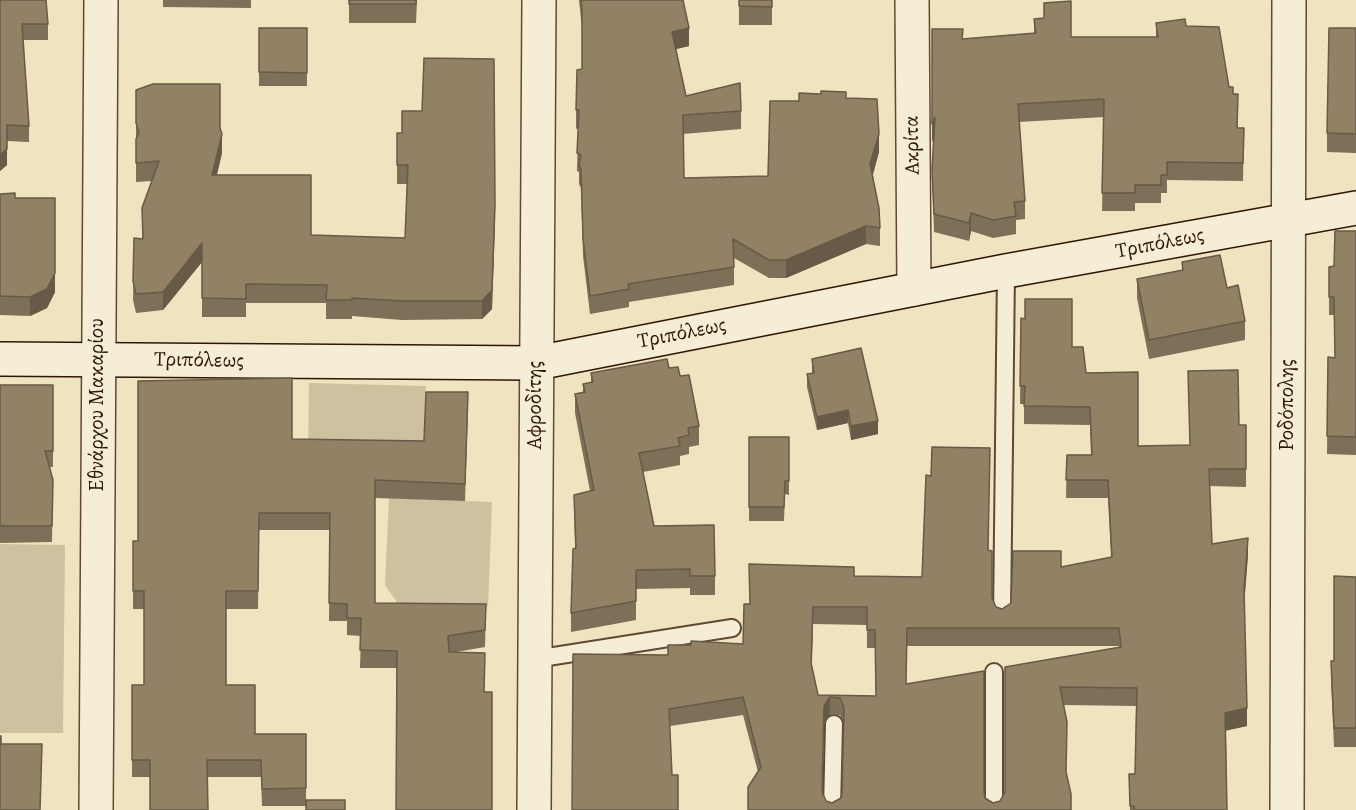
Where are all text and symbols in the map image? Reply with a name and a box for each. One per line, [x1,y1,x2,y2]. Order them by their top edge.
street label: Ακρίτα [900,115,926,175]
street label: Τριπόλεως [1114,223,1206,265]
street label: Τριπόλεως [636,313,728,355]
street label: Εθνάρχου Μακαρίου [85,318,111,492]
street label: Τριπόλεως [154,348,244,374]
street label: Ροδόπολης [1275,359,1301,451]
street label: Αφροδίτης [523,361,549,449]

